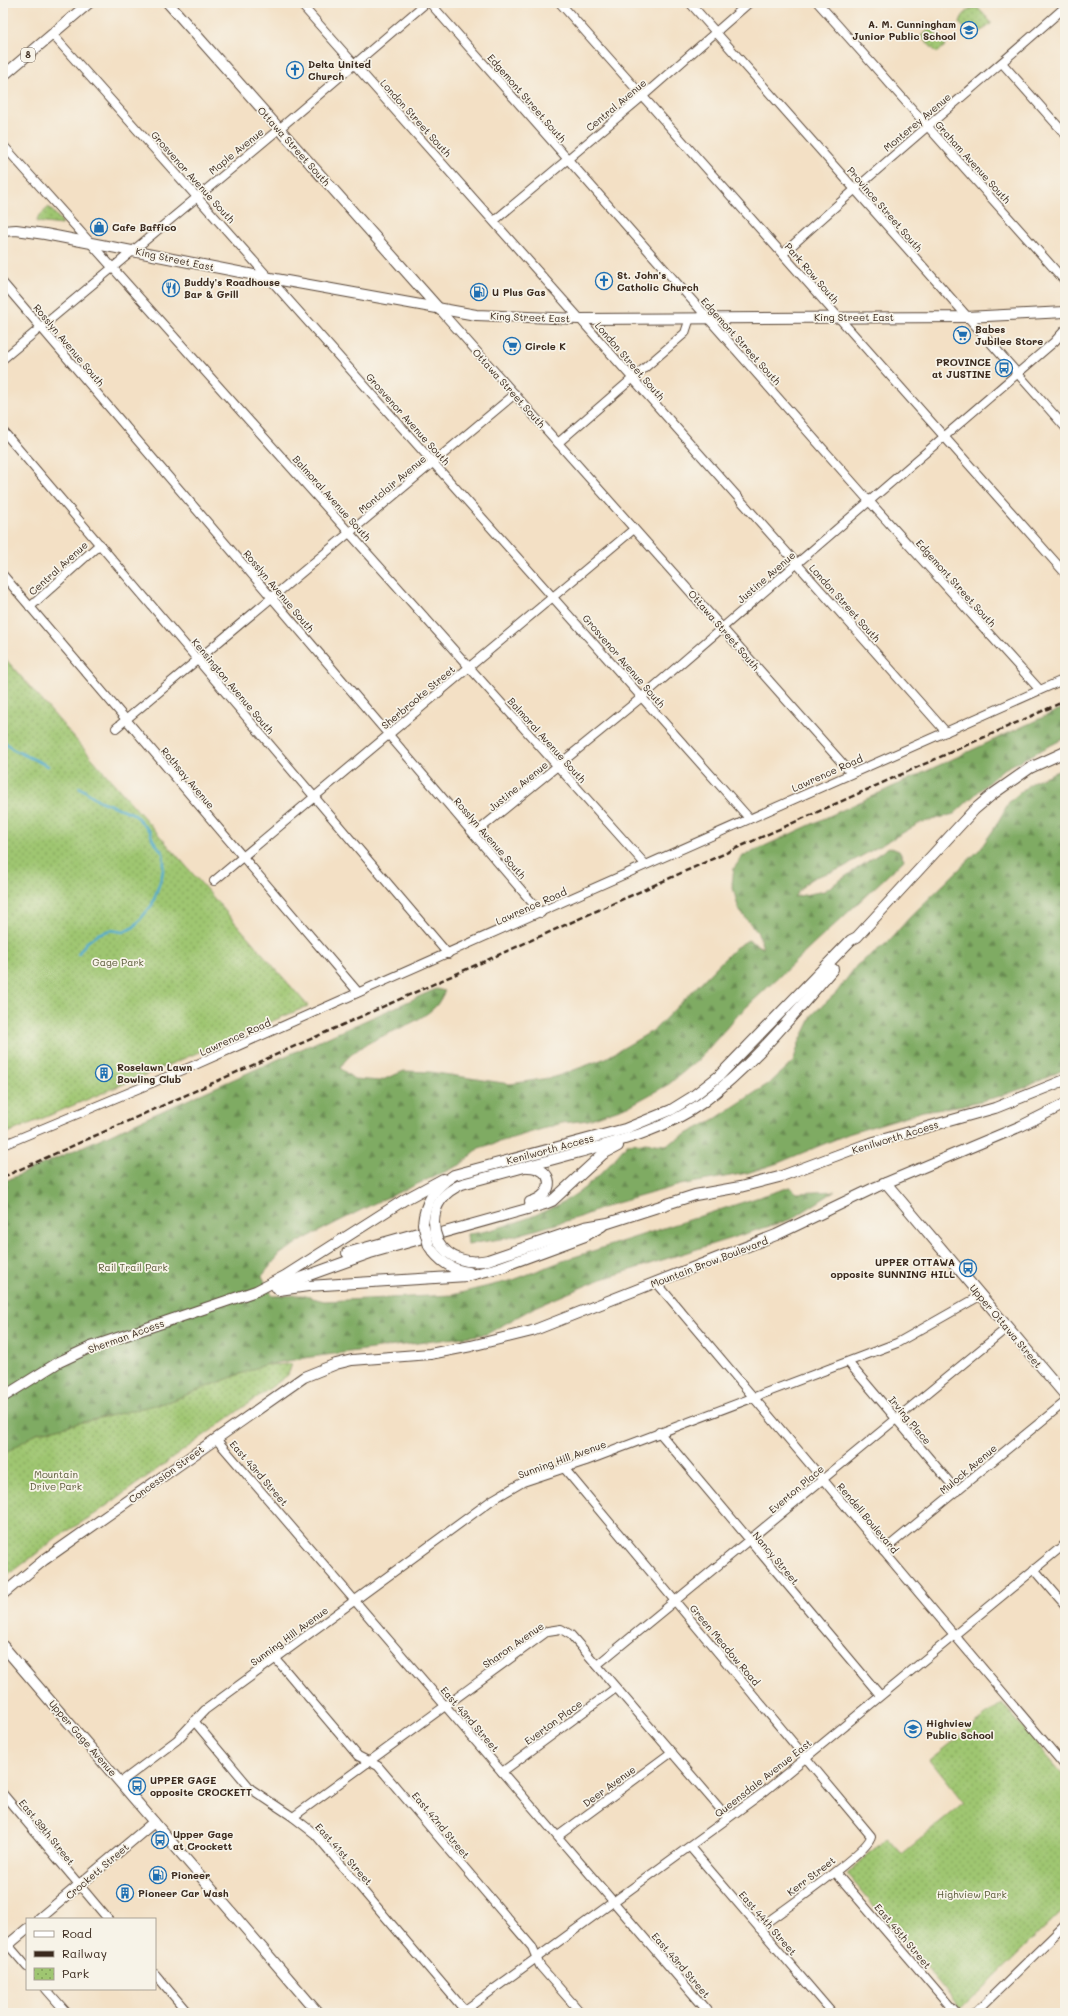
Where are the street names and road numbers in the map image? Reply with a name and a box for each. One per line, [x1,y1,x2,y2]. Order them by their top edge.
road number: 8 [21,48,35,62]
street label: Edgemont Street South [485,51,570,146]
street label: London Street South [377,76,455,160]
street label: Central Avenue [583,76,649,134]
street label: Monterey Avenue [880,90,954,154]
street label: Ottawa Street South [255,103,334,189]
street label: Graham Avenue South [932,118,1014,207]
street label: Maple Avenue [206,125,266,177]
street label: Grosvenor Avenue South [148,128,238,226]
street label: Province Street South [844,164,926,255]
street label: Park Row South [782,240,843,307]
street label: King Street East [134,244,216,274]
street label: Edgemont Street South [698,294,784,388]
street label: Rosslyn Avenue South [30,301,108,389]
street label: King Street East [490,309,570,325]
street label: King Street East [814,310,894,324]
street label: London Street South [592,319,668,404]
street label: Ottawa Street South [470,345,549,431]
street label: Grosvenor Avenue South [363,370,453,468]
street label: Balmoral Avenue South [290,452,374,544]
street label: Montclair Avenue [355,452,429,516]
street label: Edgemont Street South [913,536,999,630]
street label: Central Avenue [26,538,90,598]
street label: Rosslyn Avenue South [240,547,318,635]
street label: Justine Avenue [734,548,798,606]
street label: London Street South [806,561,884,645]
street label: Ottawa Street South [685,587,763,673]
street label: Grosvenor Avenue South [580,611,669,711]
street label: Kensington Avenue South [189,635,277,737]
street label: Sherbrooke Street [378,662,458,732]
street label: Balmoral Avenue South [505,694,589,786]
street label: Rothsay Avenue [158,744,218,812]
street label: Lawrence Road [789,751,865,795]
street label: Justine Avenue [485,758,551,814]
street label: Rosslyn Avenue South [451,794,529,882]
street label: Lawrence Road [493,884,569,928]
street label: Lawrence Road [197,1015,273,1059]
street label: Kenilworth Access [850,1117,940,1157]
street label: Kenilworth Access [505,1131,595,1167]
street label: Mountain Brow Boulevard [648,1233,770,1291]
street label: Upper Ottawa Street [967,1281,1045,1371]
street label: Sherman Access [86,1316,166,1356]
street label: Irving Place [886,1393,934,1447]
street label: East 43rd Street [227,1437,291,1509]
street label: Sunning Hill Avenue [516,1437,608,1481]
street label: Mulock Avenue [936,1441,1000,1497]
street label: Concession Street [125,1442,207,1506]
street label: Everton Place [765,1462,827,1516]
street label: Rendell Boulevard [834,1480,902,1556]
street label: Nancy Street [750,1528,802,1588]
street label: Green Meadow Road [687,1601,763,1689]
street label: Sunning Hill Avenue [247,1603,331,1669]
street label: Sharon Avenue [480,1619,546,1671]
street label: East 43rd Street [438,1683,502,1755]
street label: Everton Place [521,1696,585,1748]
street label: Upper Gage Avenue [46,1697,120,1779]
street label: Queensdale Avenue East [712,1736,814,1820]
street label: Deer Avenue [580,1762,638,1810]
street label: East 42nd Street [409,1789,473,1861]
street label: East 39th Street [16,1796,78,1868]
street label: East 41st Street [312,1820,376,1888]
street label: Crockett Street [62,1840,132,1902]
street label: Kerr Street [784,1853,838,1899]
street label: East 44th Street [736,1888,800,1958]
street label: East 45th Street [872,1900,934,1972]
street label: East 43rd Street [649,1929,713,2001]

